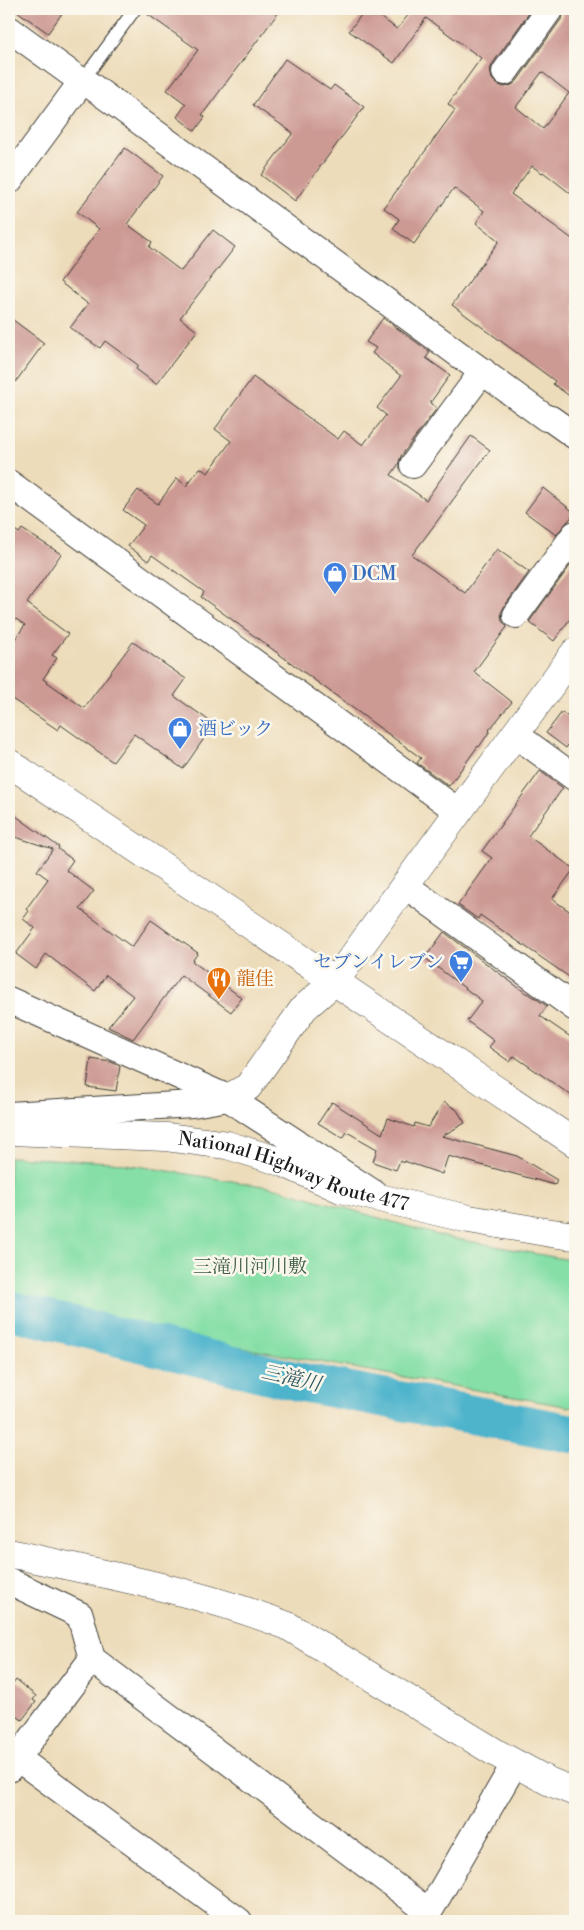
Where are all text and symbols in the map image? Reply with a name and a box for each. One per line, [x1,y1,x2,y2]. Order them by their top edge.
shop icon: DCM [322,561,348,595]
place label: DCM [352,562,397,586]
shop icon: 酒ビック [167,716,193,750]
place label: 酒ビック [198,717,273,741]
supermarket icon: セブンイレブン [448,949,474,983]
place label: セブンイレブン [313,950,444,974]
restaurant icon: 龍佳 [206,966,232,1000]
place label: 龍佳 [236,967,274,991]
street label: National Highway Route 477 [177,1127,411,1217]
park label: 三滝川河川敷 [193,1255,307,1279]
water label: 三滝川 [259,1360,325,1398]

